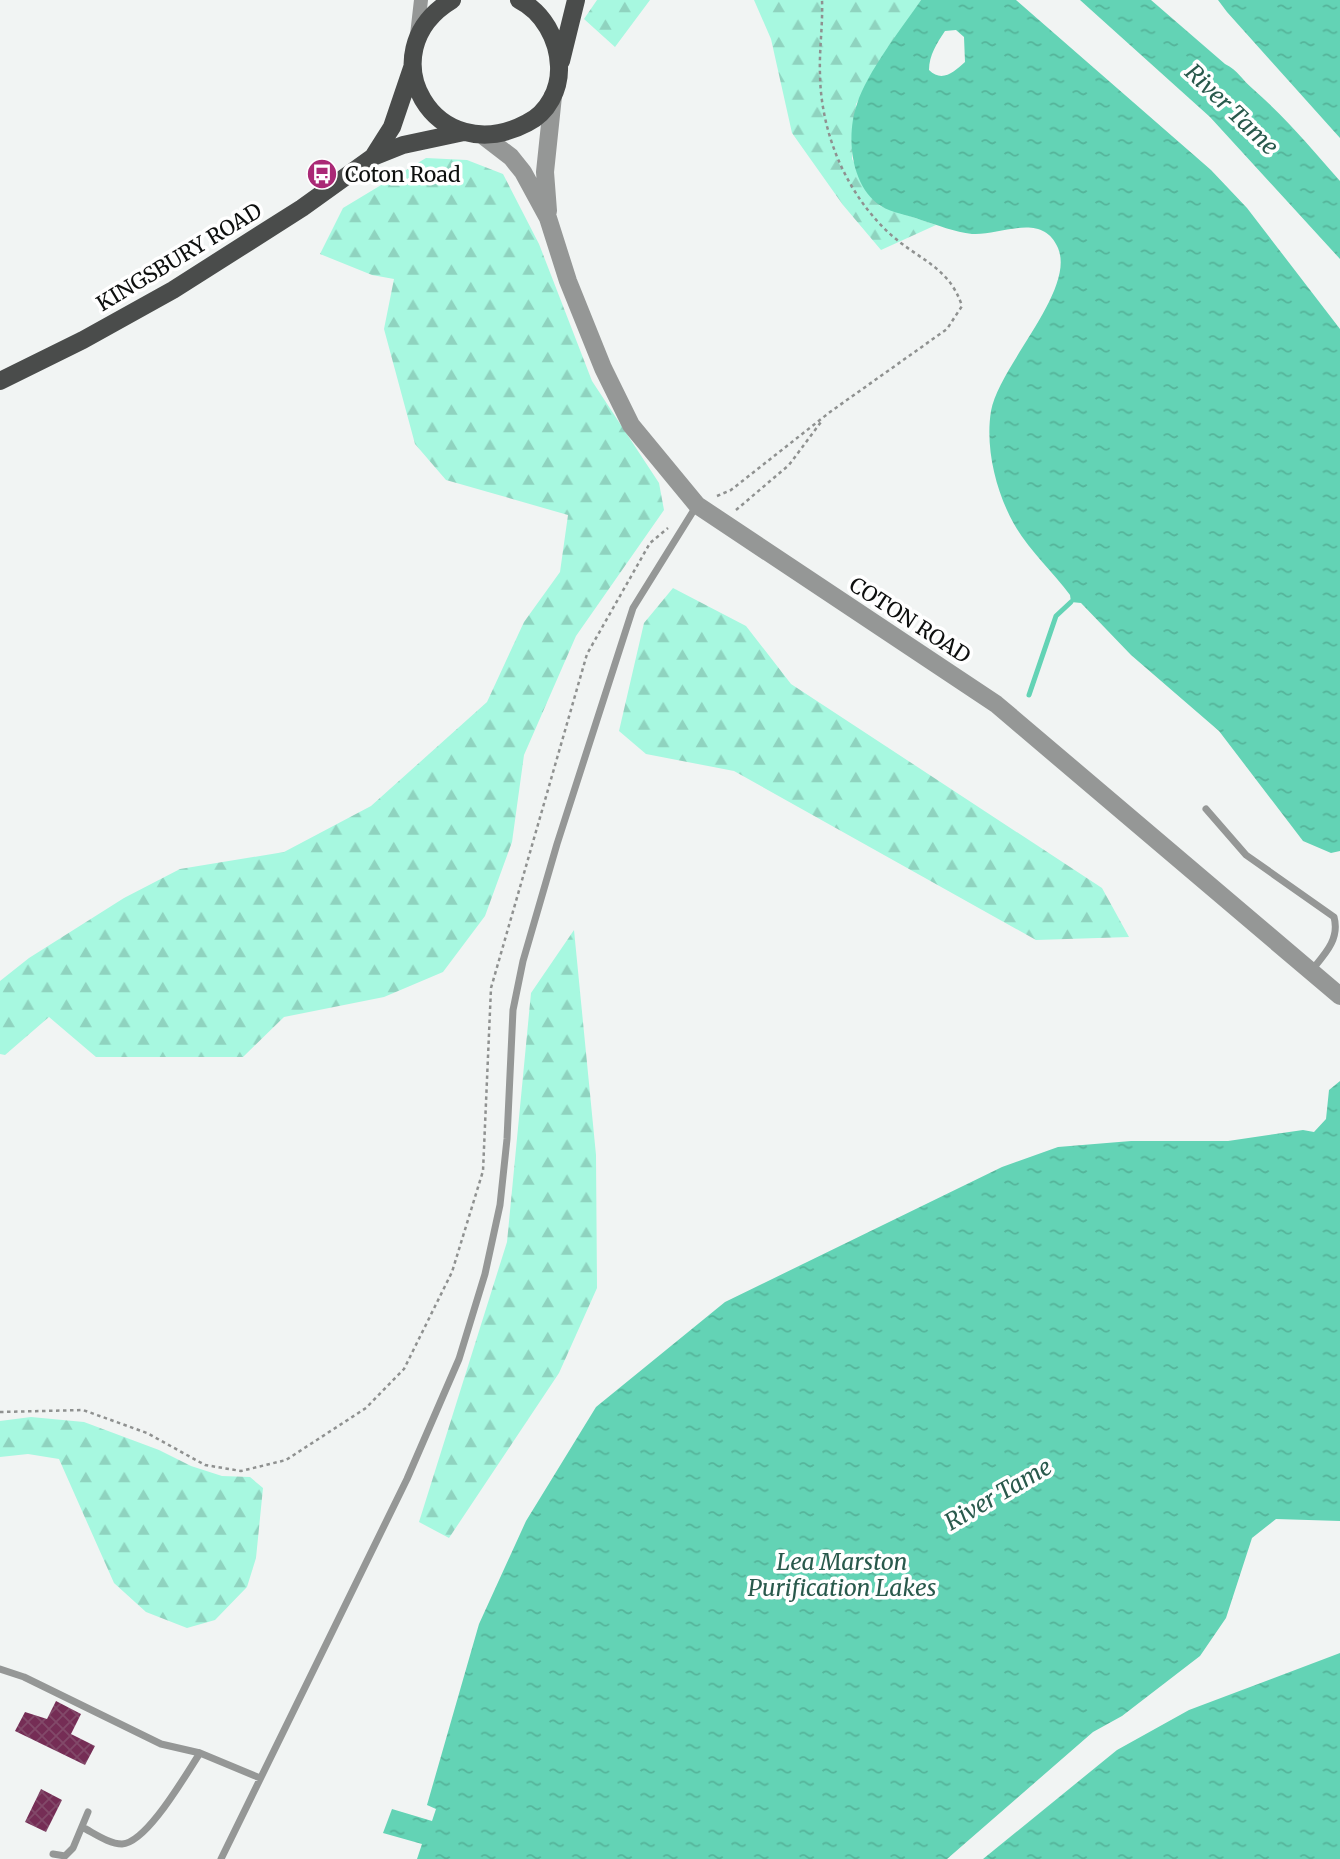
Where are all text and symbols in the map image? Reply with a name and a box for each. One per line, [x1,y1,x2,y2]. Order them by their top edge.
water label: River Tame [1179,57,1285,161]
bus stop icon: Coton Road [305,157,339,191]
place label: Coton Road [345,161,461,188]
street label: KINGSBURY ROAD [91,197,267,317]
street label: COTON ROAD [844,571,976,669]
water label: River Tame [939,1452,1057,1536]
water label: Lea Marston Purification Lakes [748,1547,936,1602]

